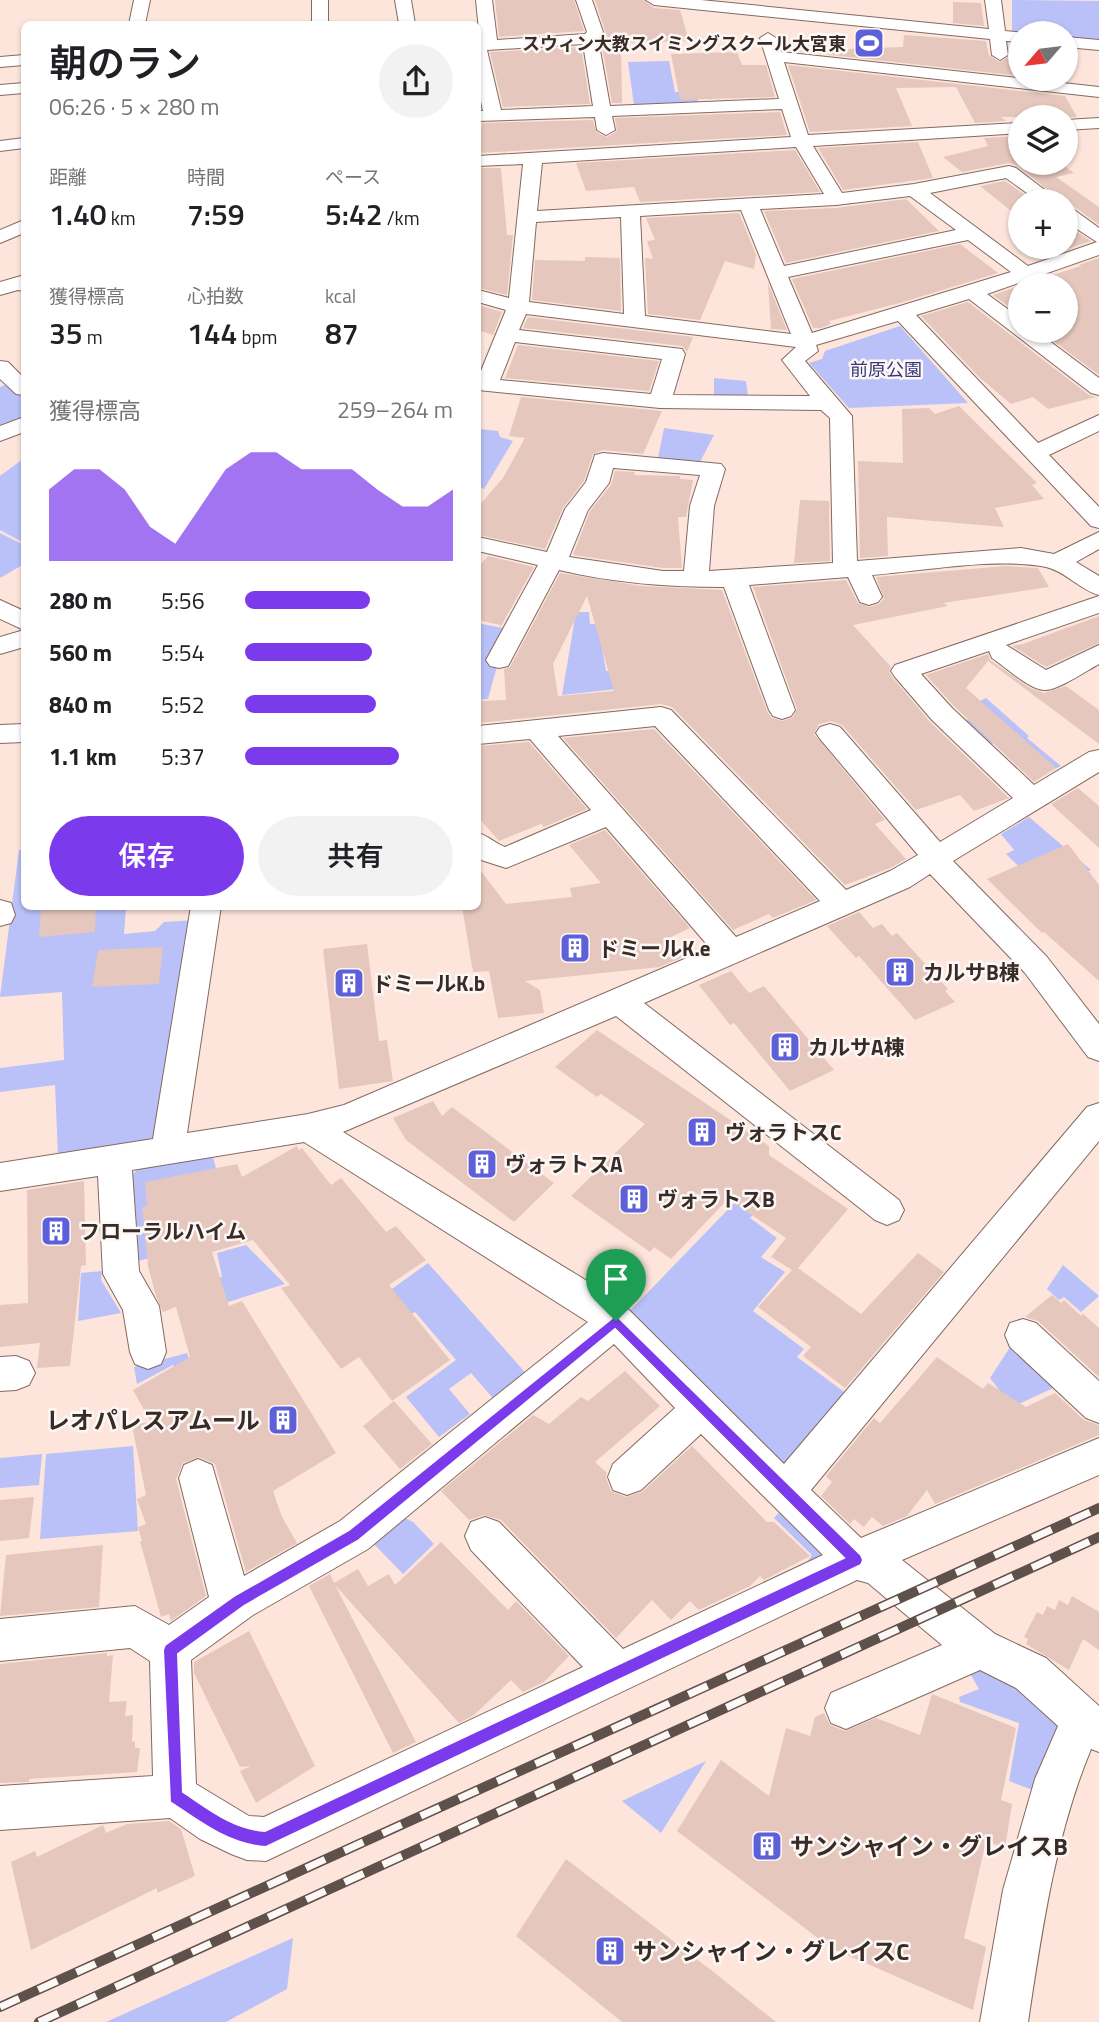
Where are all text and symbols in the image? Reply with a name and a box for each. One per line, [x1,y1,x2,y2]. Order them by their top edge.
north arrow [1008,21,1078,91]
map controls [1008,21,1078,343]
sports icon: スウィン大教スイミングスクール大宮東 [852,26,886,60]
place label: スウィン大教スイミングスクール大宮東 [522,30,846,57]
text: 朝のラン [49,34,201,92]
button: share [379,44,453,118]
text: 06:26 · 5 × 280 m [49,89,219,124]
button: layers [1008,105,1078,175]
text: 距離 [49,162,87,191]
text: 時間 [187,162,225,191]
text: ペース [325,162,381,191]
button: + [1008,189,1078,259]
text: 1.40 [49,191,107,237]
text: 7:59 [187,191,245,237]
text: 5:42 [325,191,383,237]
text: km [107,203,136,232]
text: /km [383,203,420,232]
button: − [1008,273,1078,343]
text: 獲得標高 [49,281,125,310]
text: 心拍数 [187,281,244,310]
text: kcal [325,281,356,310]
text: 35 [49,310,83,356]
text: 144 [187,310,237,356]
text: 87 [325,310,359,356]
text: m [83,322,103,351]
text: bpm [237,322,277,351]
park label: 前原公園 [850,356,922,383]
text: 259–264 m [337,392,453,427]
text: 獲得標高 [49,393,141,428]
text: 280 m [49,583,112,618]
text: 5:56 [161,583,205,618]
text: 560 m [49,635,112,670]
text: 5:54 [161,635,205,670]
text: 840 m [49,687,112,722]
text: 5:52 [161,687,205,722]
text: 1.1 km [49,739,117,774]
text: 5:37 [161,739,205,774]
button: 保存 [49,816,244,896]
button: 共有 [258,816,453,896]
building icon: ドミールK.e [558,931,592,965]
place label: ドミールK.e [598,932,711,964]
building icon: カルサB棟 [883,955,917,989]
place label: カルサB棟 [923,956,1020,988]
building icon: ドミールK.b [332,966,366,1000]
place label: ドミールK.b [372,967,485,999]
building icon: カルサA棟 [768,1030,802,1064]
place label: カルサA棟 [808,1031,905,1063]
building icon: ヴォラトスC [685,1115,719,1149]
place label: ヴォラトスC [725,1116,841,1148]
building icon: ヴォラトスA [465,1147,499,1181]
place label: ヴォラトスA [505,1148,623,1180]
building icon: ヴォラトスB [617,1182,651,1216]
place label: ヴォラトスB [657,1183,775,1215]
building icon: フローラルハイム [39,1214,73,1248]
place label: フローラルハイム [79,1215,246,1247]
pin [586,1249,646,1321]
icon: arrive [597,1260,635,1298]
place label: レオパレスアムール [46,1402,260,1438]
building icon: レオパレスアムール [266,1403,300,1437]
place label: サンシャイン・グレイスB [790,1828,1068,1864]
building icon: サンシャイン・グレイスB [750,1829,784,1863]
place label: サンシャイン・グレイスC [633,1933,909,1969]
building icon: サンシャイン・グレイスC [593,1934,627,1968]

